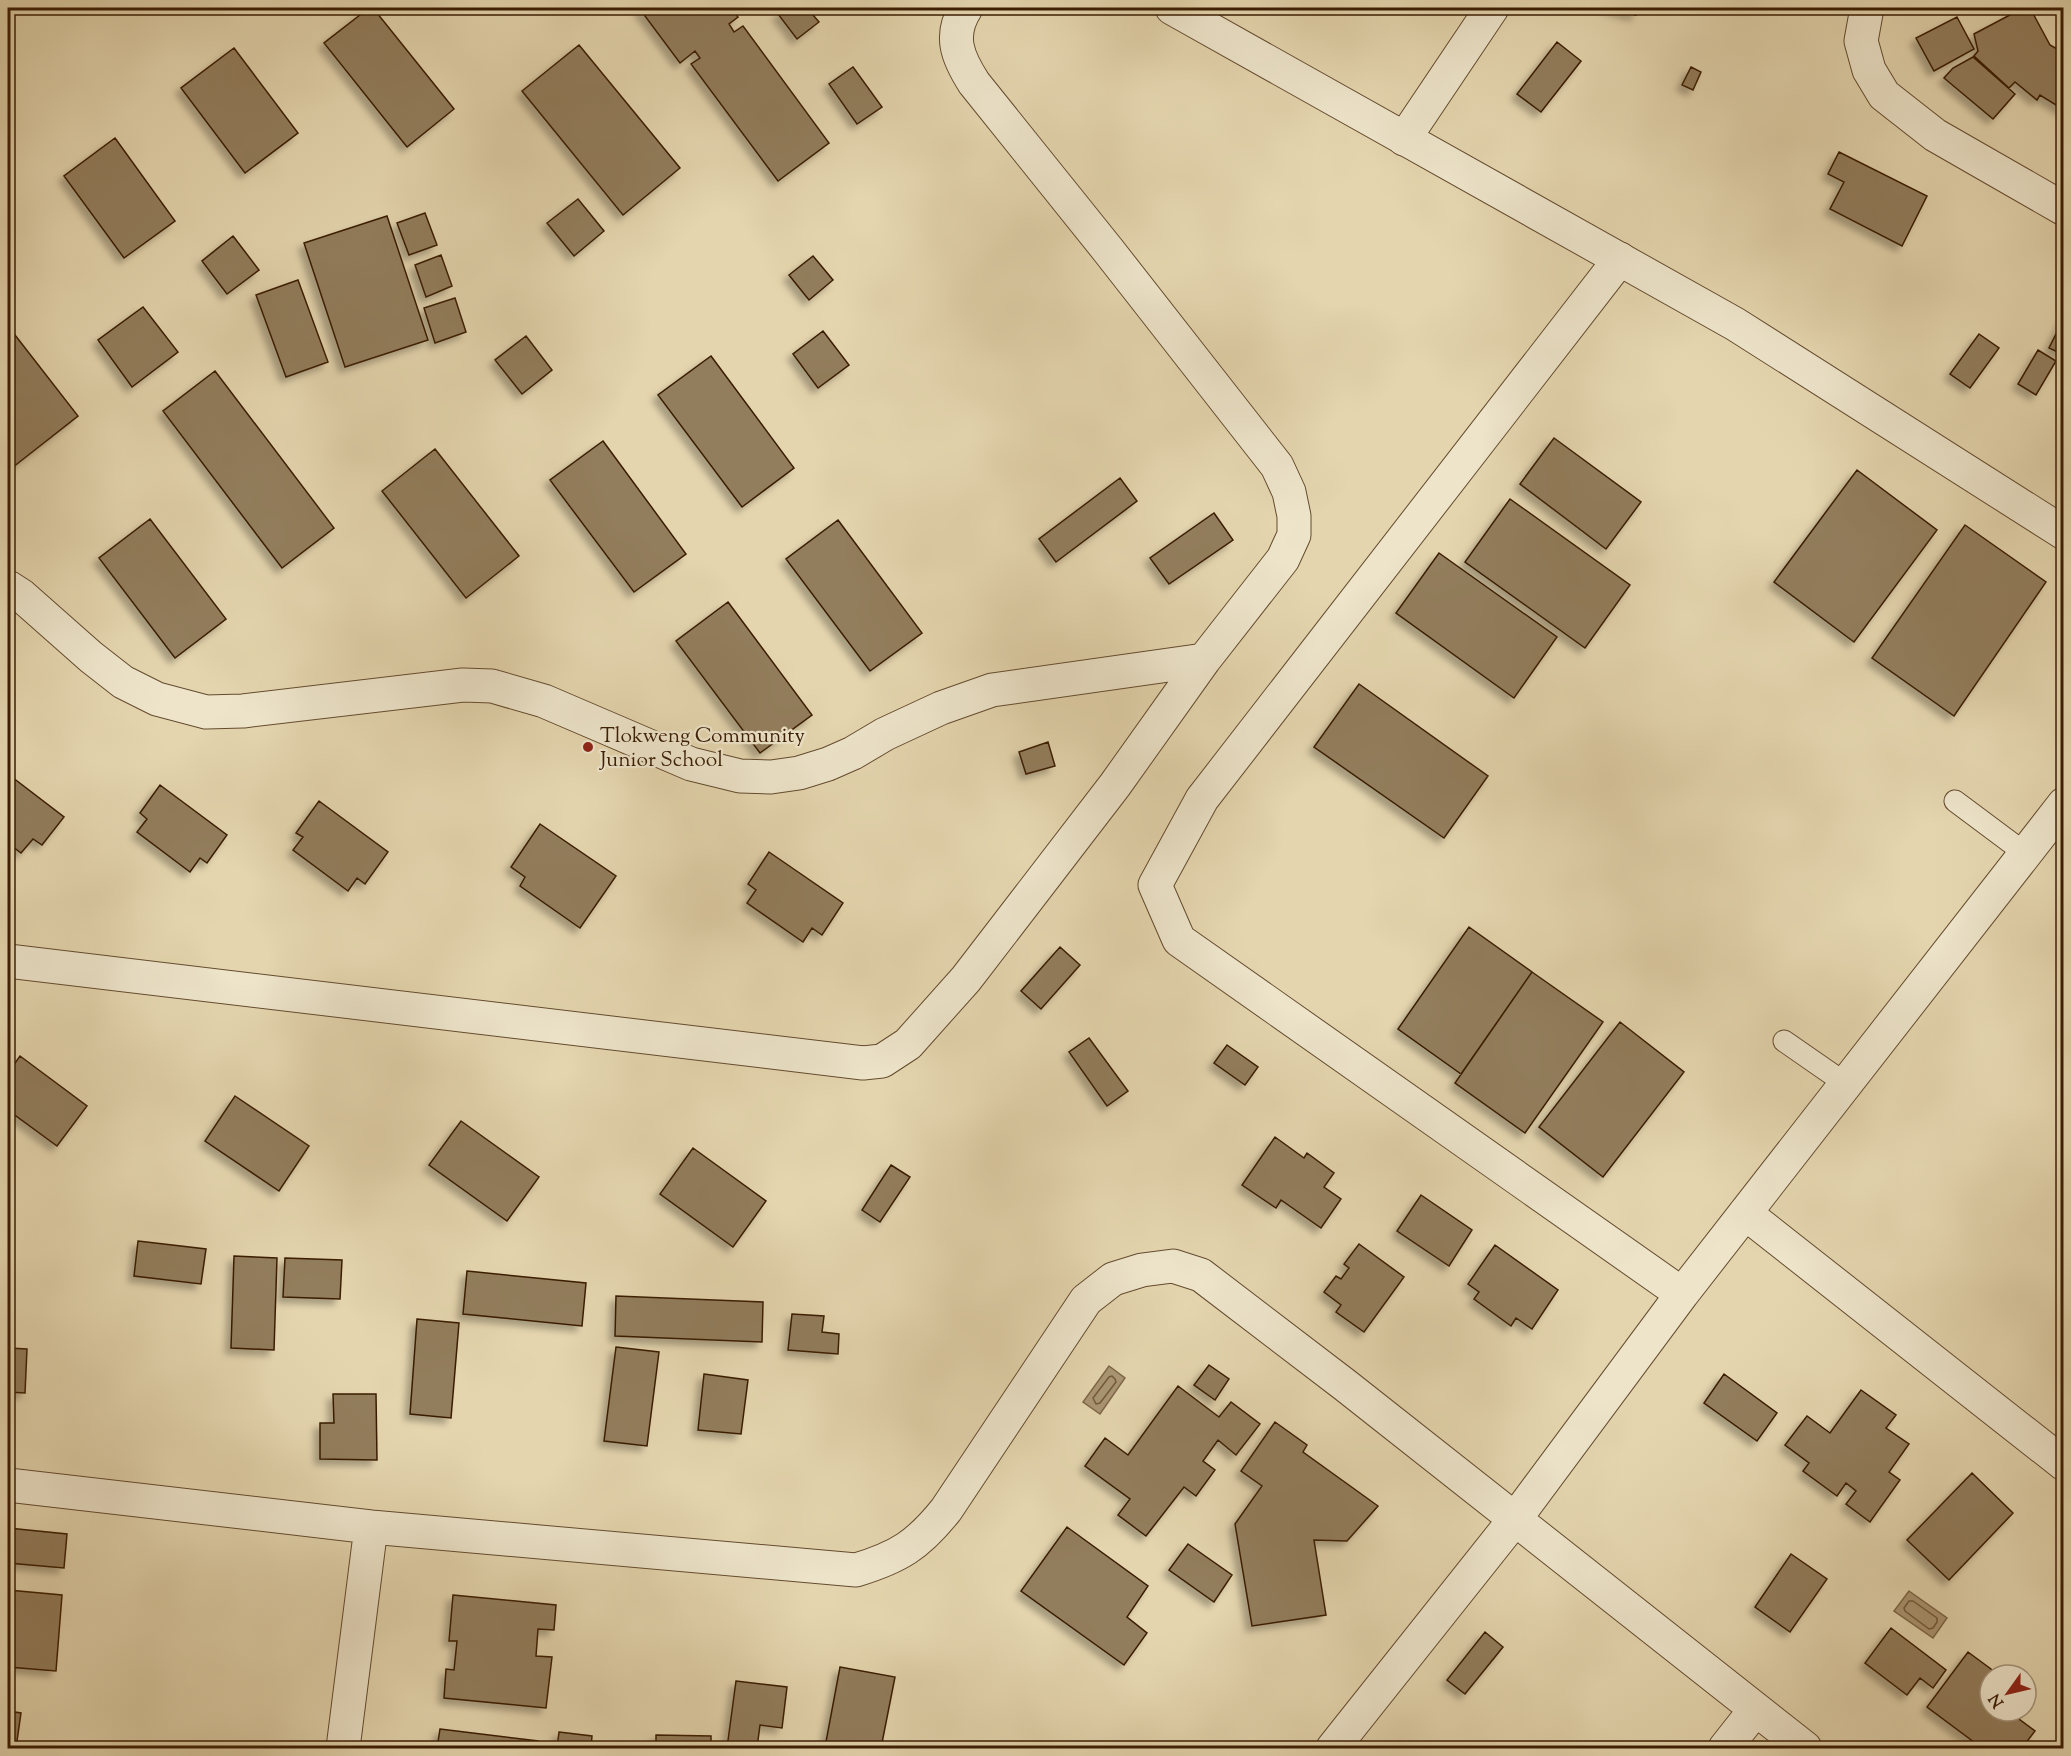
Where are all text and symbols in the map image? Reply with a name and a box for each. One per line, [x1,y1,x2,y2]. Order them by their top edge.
place label: Tlokweng Community Junior School [599,722,806,776]
marker: Tlokweng Community Junior School [581,740,595,754]
north arrow [1978,1663,2038,1723]
text: N [1984,1688,2011,1712]

